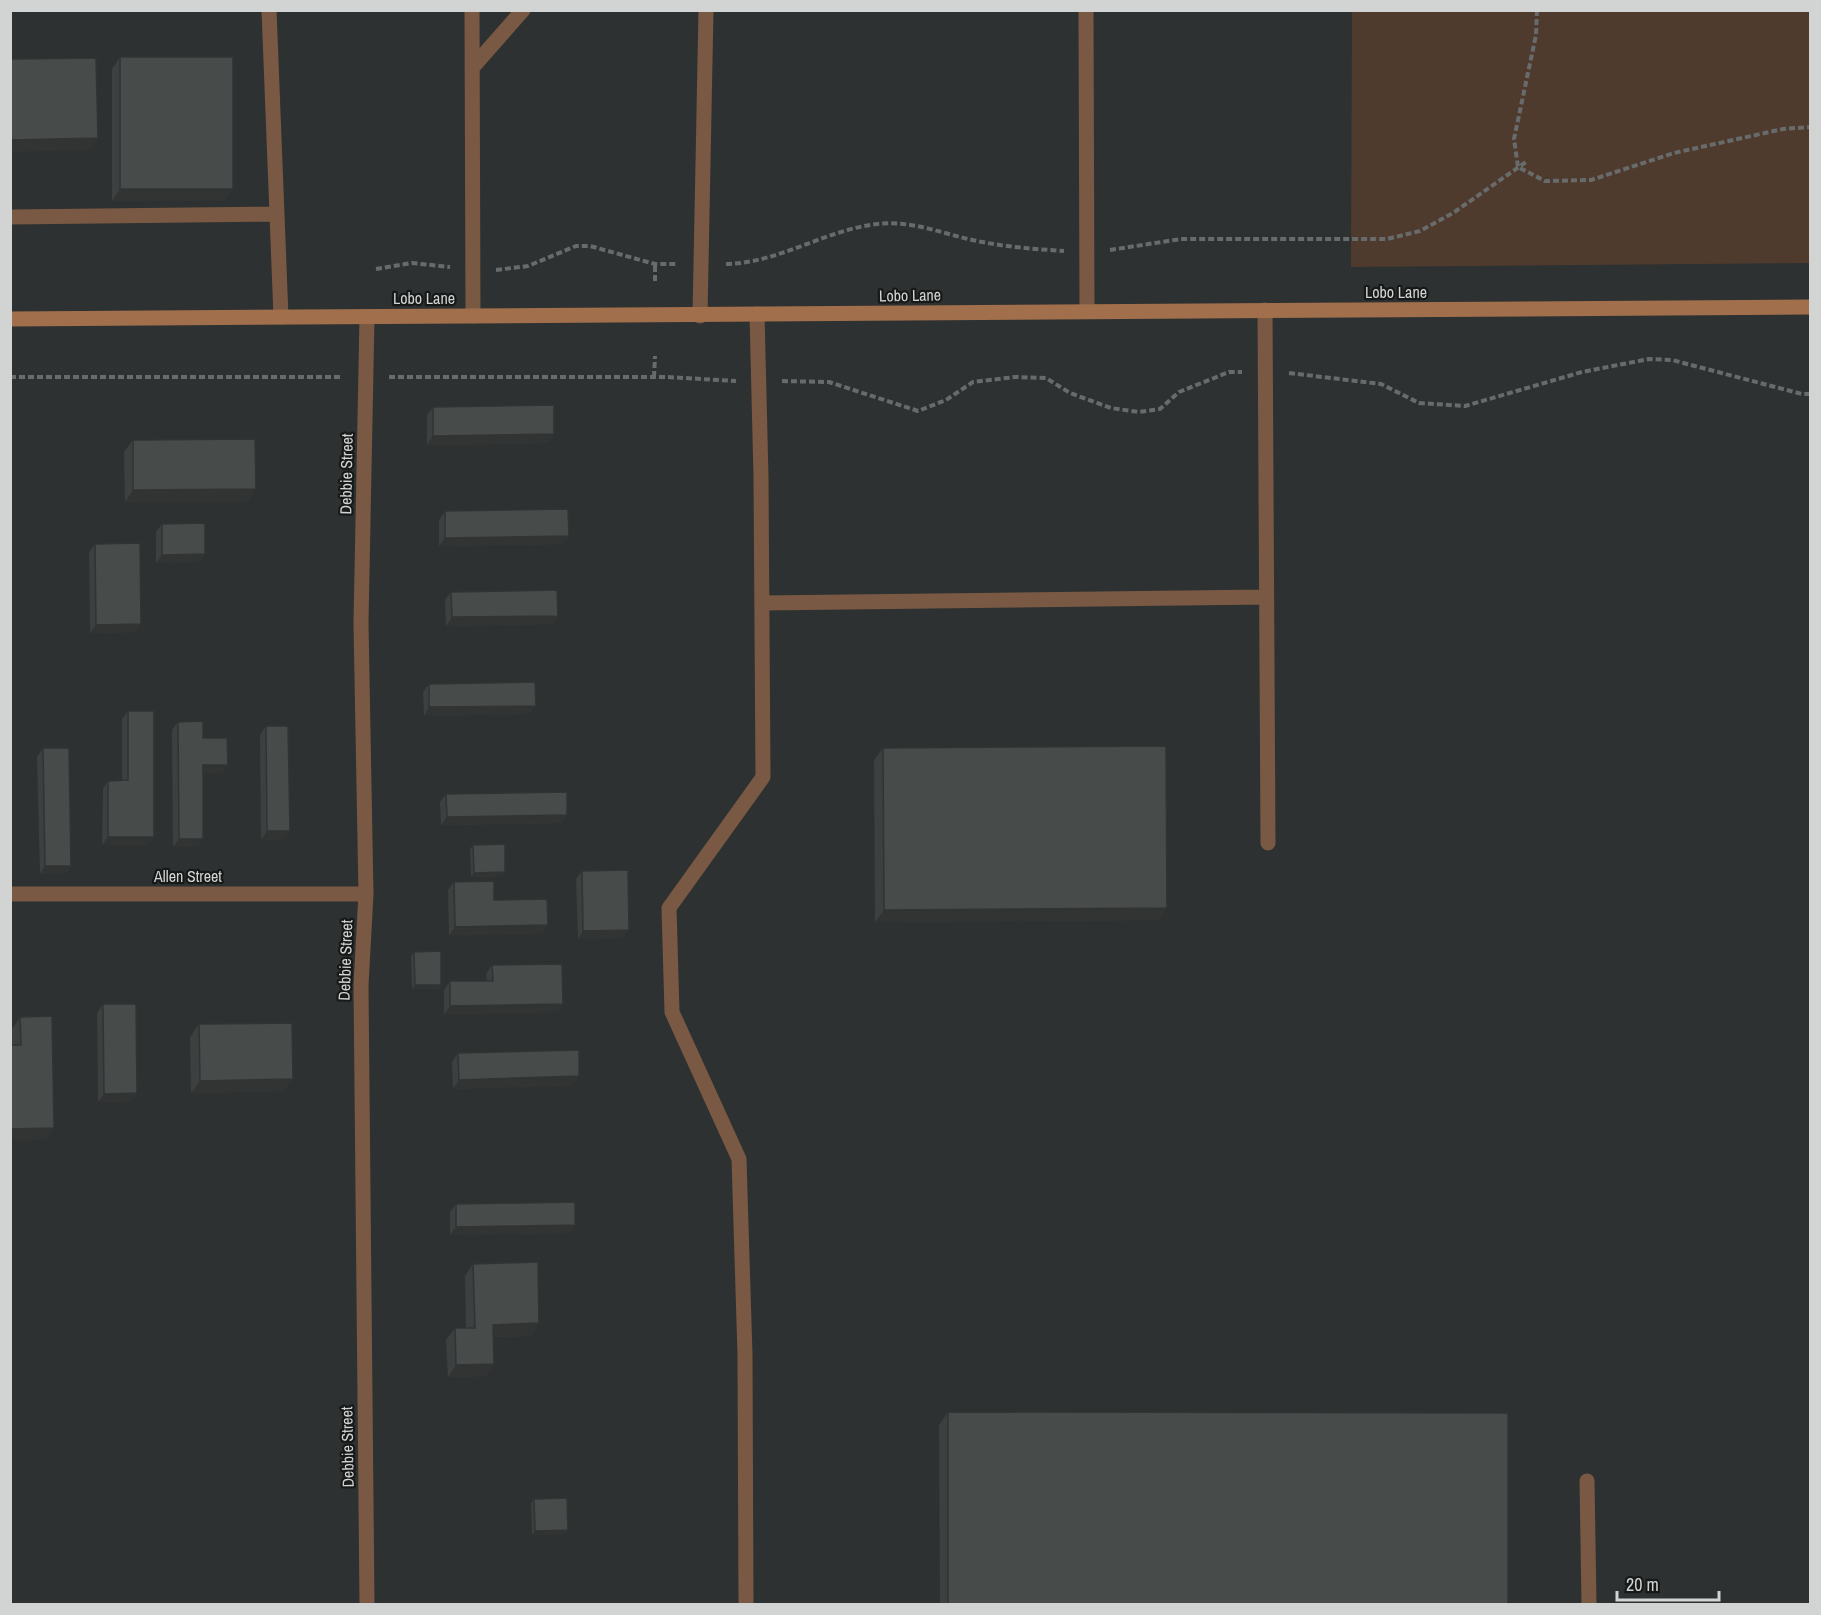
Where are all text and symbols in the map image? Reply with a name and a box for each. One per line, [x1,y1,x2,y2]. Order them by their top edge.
street label: Lobo Lane [1365,281,1427,303]
street label: Lobo Lane [879,283,941,307]
street label: Lobo Lane [393,287,455,309]
street label: Debbie Street [334,433,358,515]
street label: Allen Street [153,865,222,887]
street label: Debbie Street [333,919,357,1001]
street label: Debbie Street [335,1406,359,1488]
scale bar [1617,1564,1719,1602]
text: 20 m [1626,1572,1659,1597]

